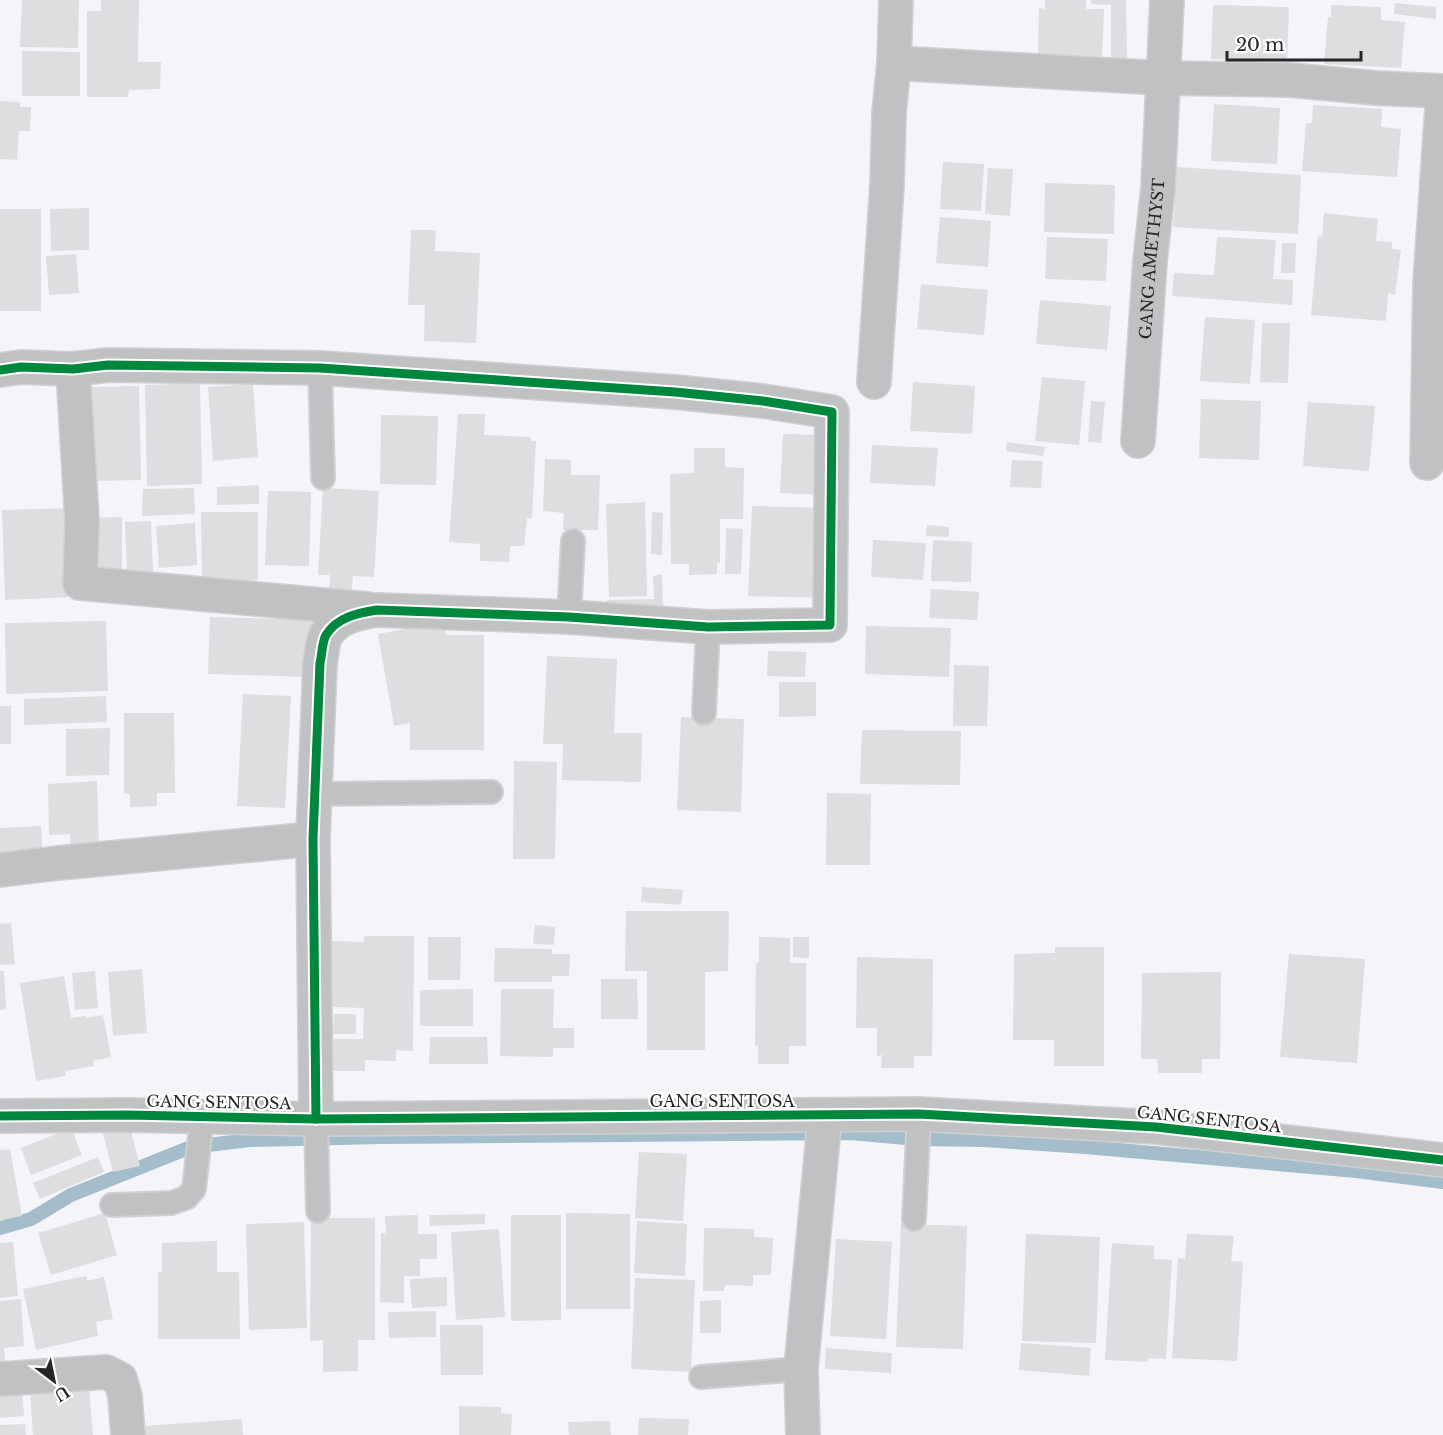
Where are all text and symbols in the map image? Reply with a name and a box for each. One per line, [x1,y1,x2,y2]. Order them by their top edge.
scale bar [1227,24,1360,62]
text: 20 m [1236,34,1284,56]
street label: GANG AMETHYST [1135,177,1168,340]
street label: GANG SENTOSA [146,1091,292,1113]
street label: GANG SENTOSA [649,1091,795,1111]
street label: GANG SENTOSA [1136,1101,1283,1137]
north arrow [24,1351,84,1411]
text: U [51,1382,73,1406]

